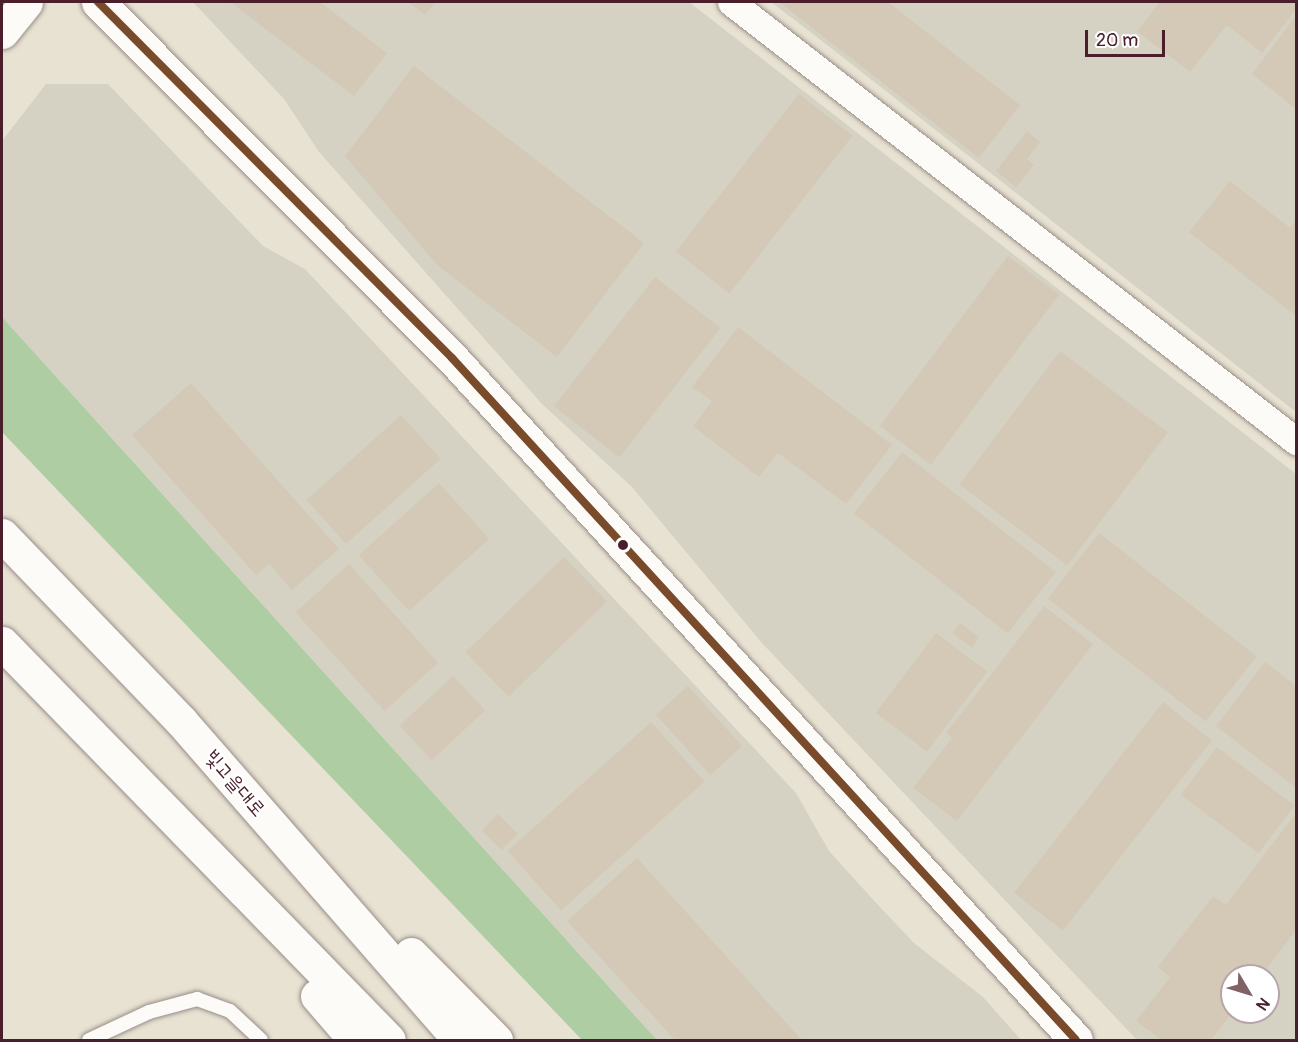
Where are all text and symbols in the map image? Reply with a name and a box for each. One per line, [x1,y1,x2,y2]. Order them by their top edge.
scale bar [1088,18,1168,56]
text: 20 m [1096,29,1138,52]
unlabelled marker [617,539,629,551]
street label: 빛고을대로 [200,745,270,821]
north arrow [1220,964,1280,1024]
text: N [1251,993,1274,1014]

